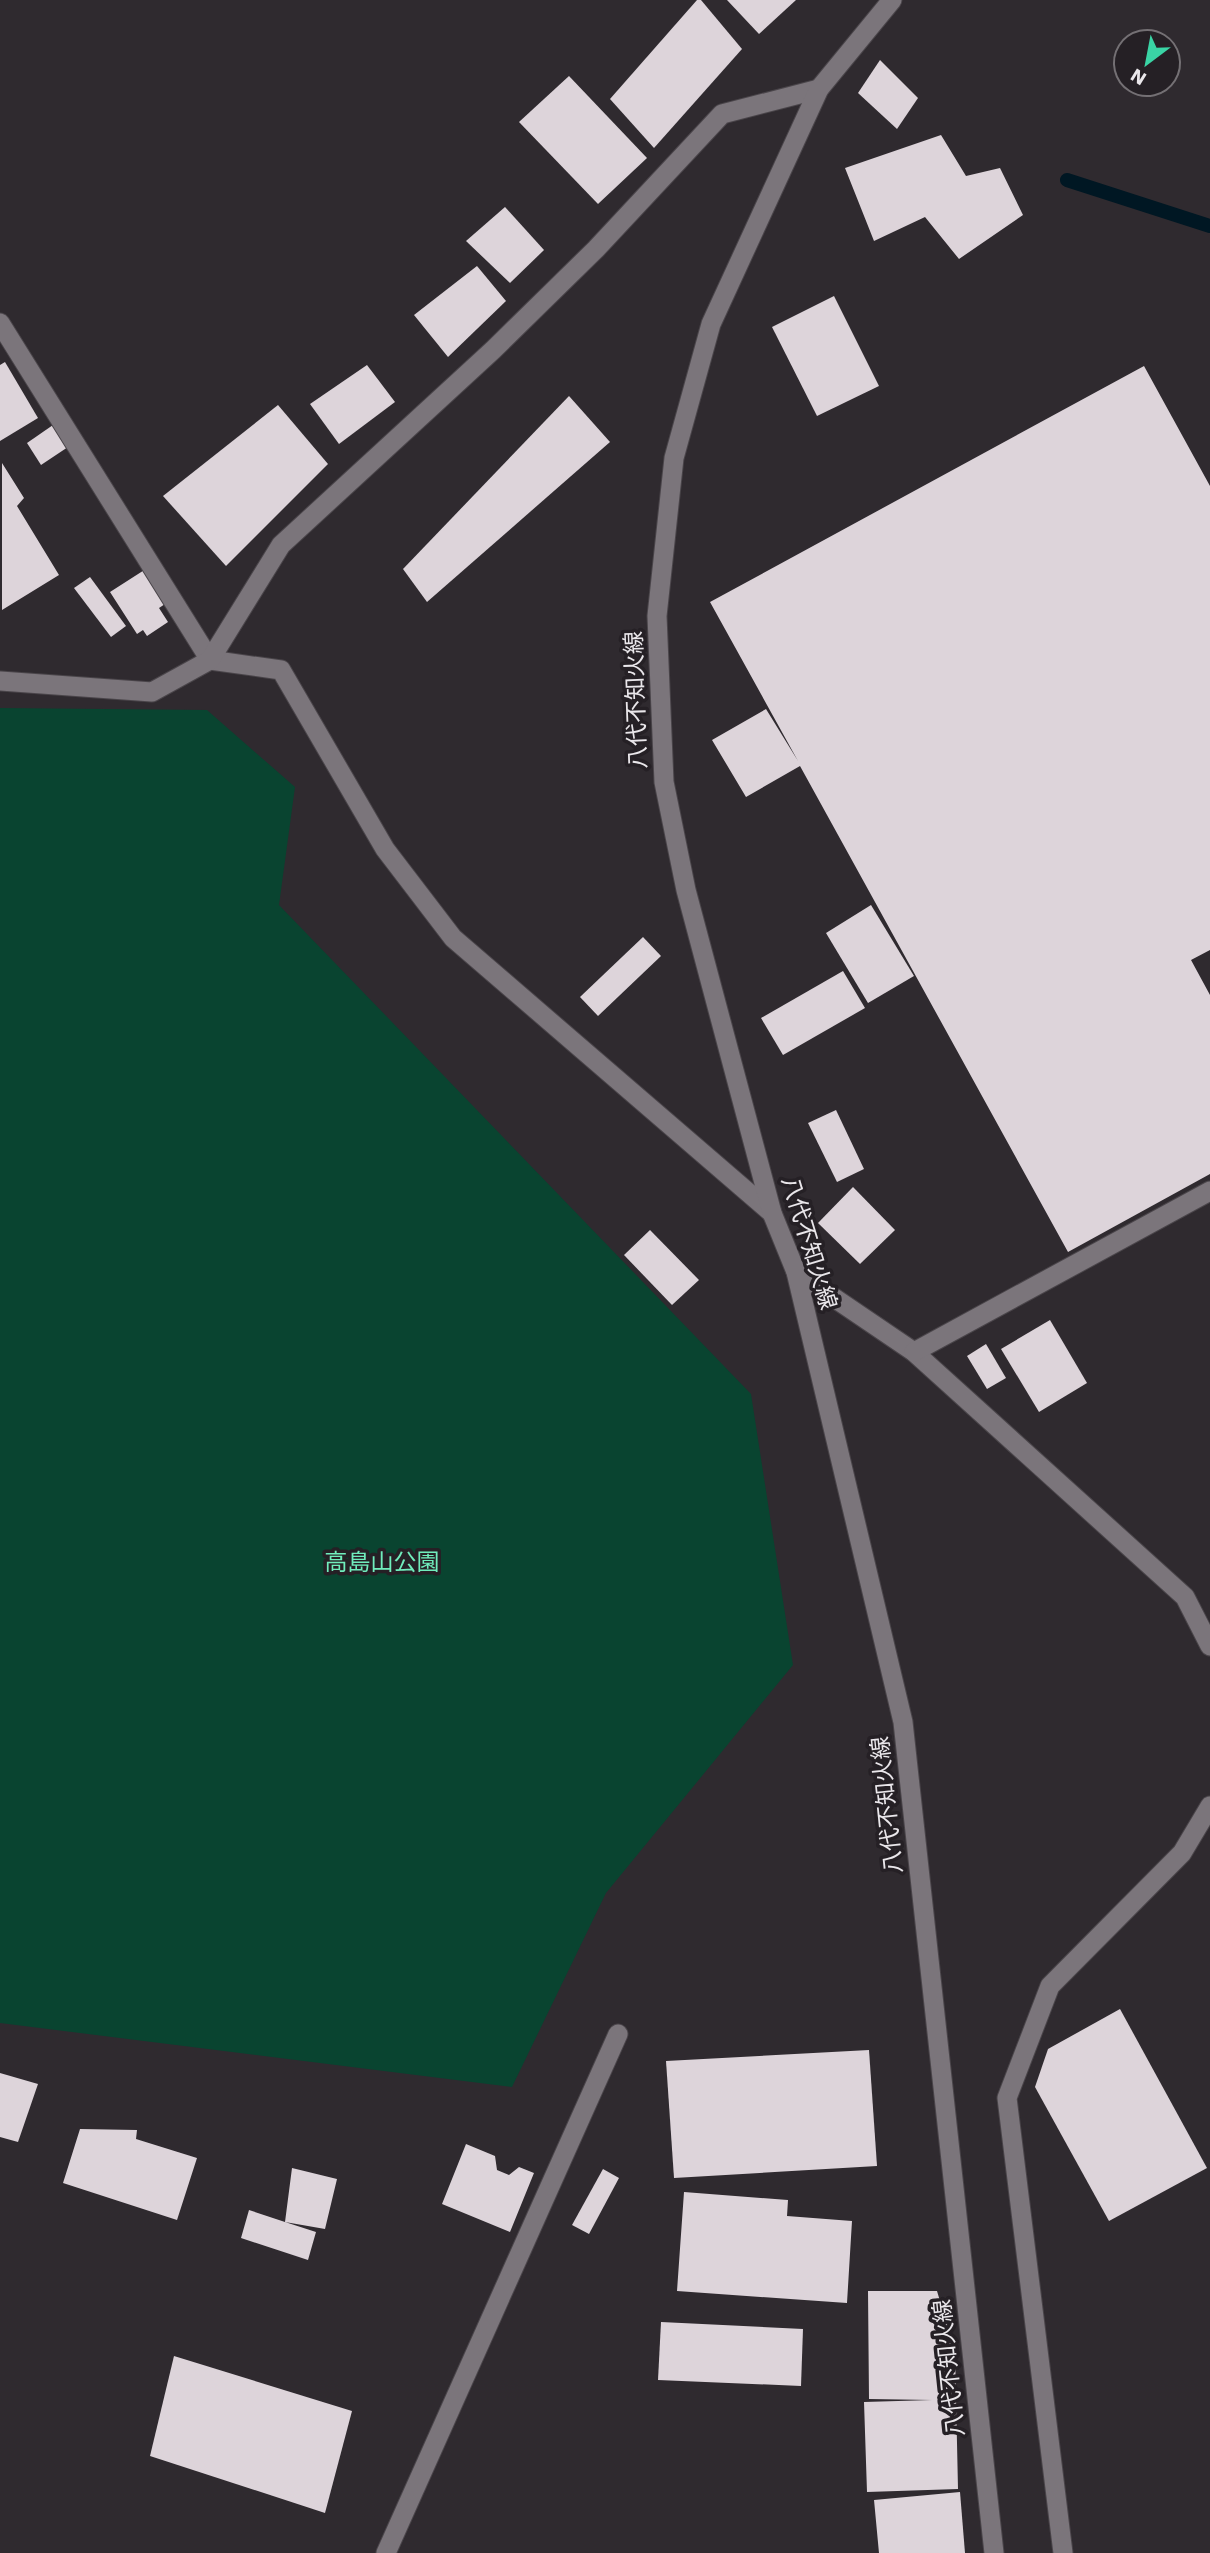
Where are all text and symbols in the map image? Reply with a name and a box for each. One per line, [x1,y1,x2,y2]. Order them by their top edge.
north arrow [1112,28,1182,98]
text: N [1126,64,1150,90]
street label: 八代不知火線 [620,631,652,769]
street label: 八代不知火線 [776,1173,842,1313]
park label: 高島山公園 [325,1549,440,1576]
street label: 八代不知火線 [866,1735,908,1875]
street label: 八代不知火線 [928,2298,970,2438]

